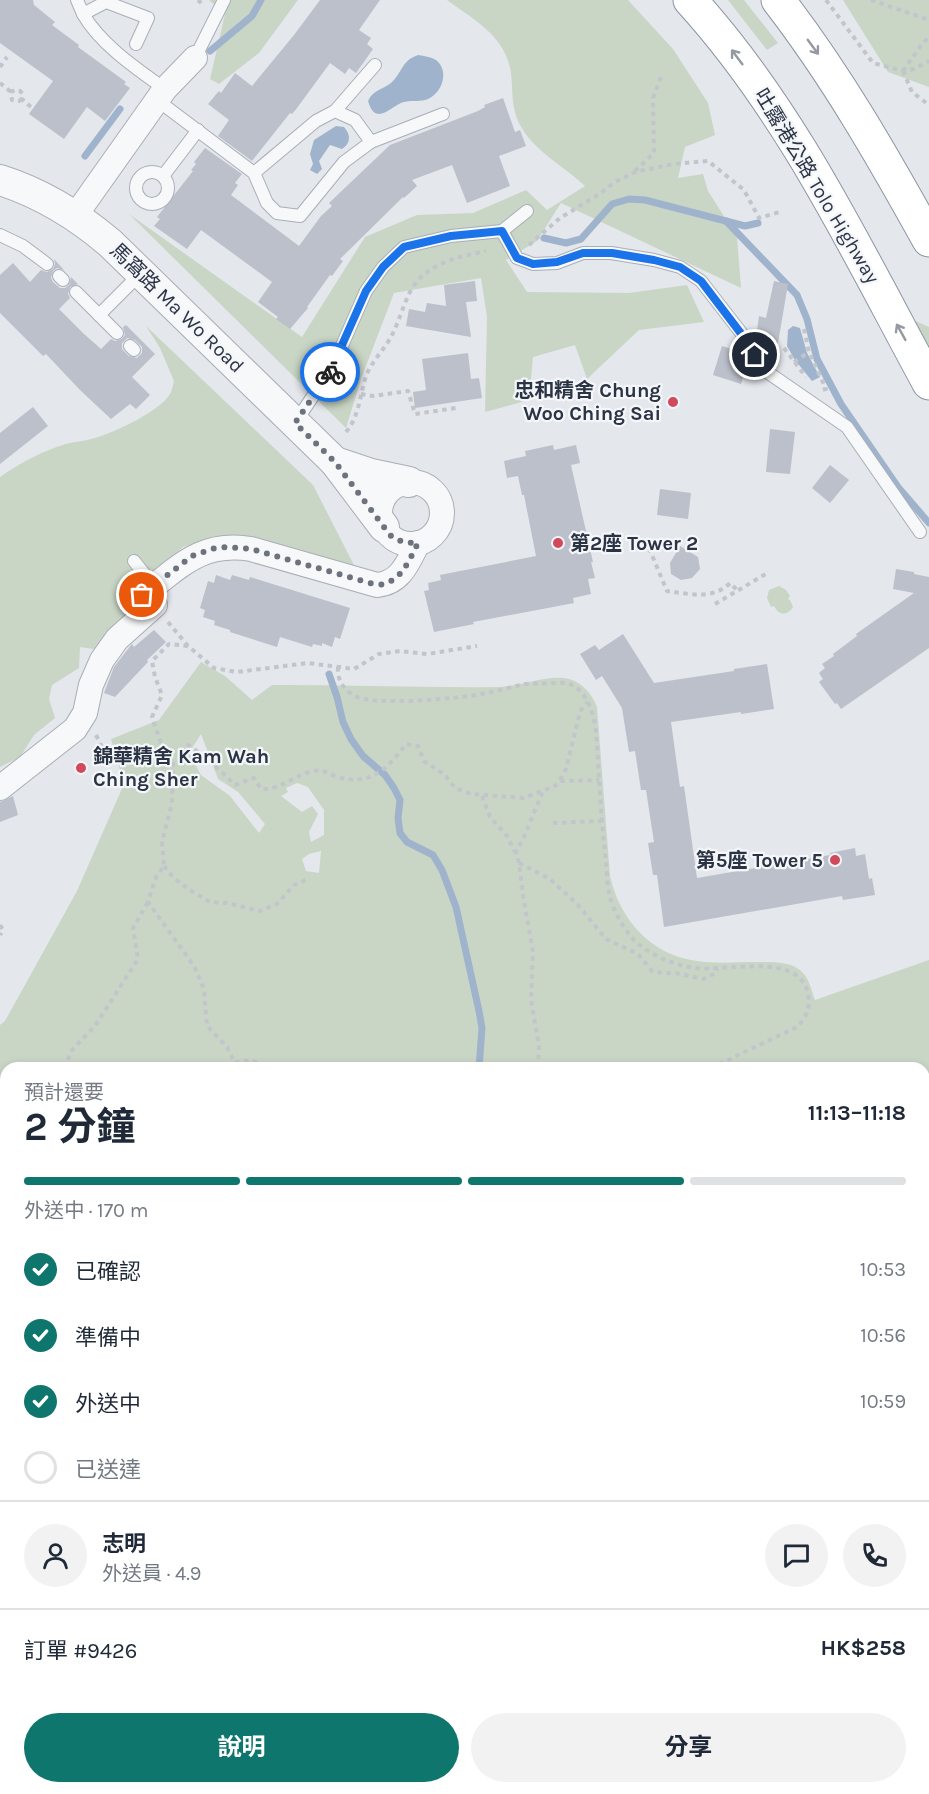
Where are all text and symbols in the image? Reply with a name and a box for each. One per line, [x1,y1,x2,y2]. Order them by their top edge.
one-way arrow [807,38,819,54]
one-way arrow [730,49,743,65]
street label: 吐露港公路 Tolo Highway [750,85,884,287]
street label: 馬窩路 Ma Wo Road [106,238,248,378]
one-way arrow [895,324,907,341]
pin [729,329,780,380]
icon: home [738,338,771,371]
courier [300,342,360,402]
icon: bike [314,356,347,389]
place label: 忠和精舍 Chung Woo Ching Sai [514,379,661,425]
marker: 忠和精舍 Chung Woo Ching Sai [666,395,680,409]
place label: 第2座 Tower 2 [570,532,698,555]
marker: 第2座 Tower 2 [551,536,565,550]
pin [116,569,167,620]
icon: bag [125,578,158,611]
place label: 錦華精舍 Kam Wah Ching Sher [93,745,269,791]
marker: 錦華精舍 Kam Wah Ching Sher [74,761,88,775]
place label: 第5座 Tower 5 [696,849,823,872]
marker: 第5座 Tower 5 [828,853,842,867]
text: 預計還要 [24,1081,104,1104]
text: 11:13–11:18 [808,1100,906,1126]
text: 2 分鐘 [24,1104,135,1150]
text: 外送中 · 170 m [24,1199,148,1222]
icon: check [24,1253,57,1286]
text: 10:53 [860,1258,906,1281]
text: 已確認 [75,1259,141,1285]
icon: check [24,1319,57,1352]
text: 10:56 [860,1324,906,1347]
text: 準備中 [75,1325,141,1351]
icon: check [24,1385,57,1418]
text: 10:59 [860,1390,906,1413]
text: 外送中 [75,1391,141,1417]
text: 已送達 [75,1457,141,1483]
button: person [24,1524,87,1587]
button: chat [765,1524,828,1587]
button: phone [843,1524,906,1587]
text: 志明 [102,1531,146,1557]
text: 外送員 · 4.9 [102,1562,201,1585]
text: HK$258 [821,1635,906,1661]
text: 訂單 #9426 [24,1638,137,1664]
button: 說明 [24,1713,459,1782]
button: 分享 [471,1713,906,1782]

